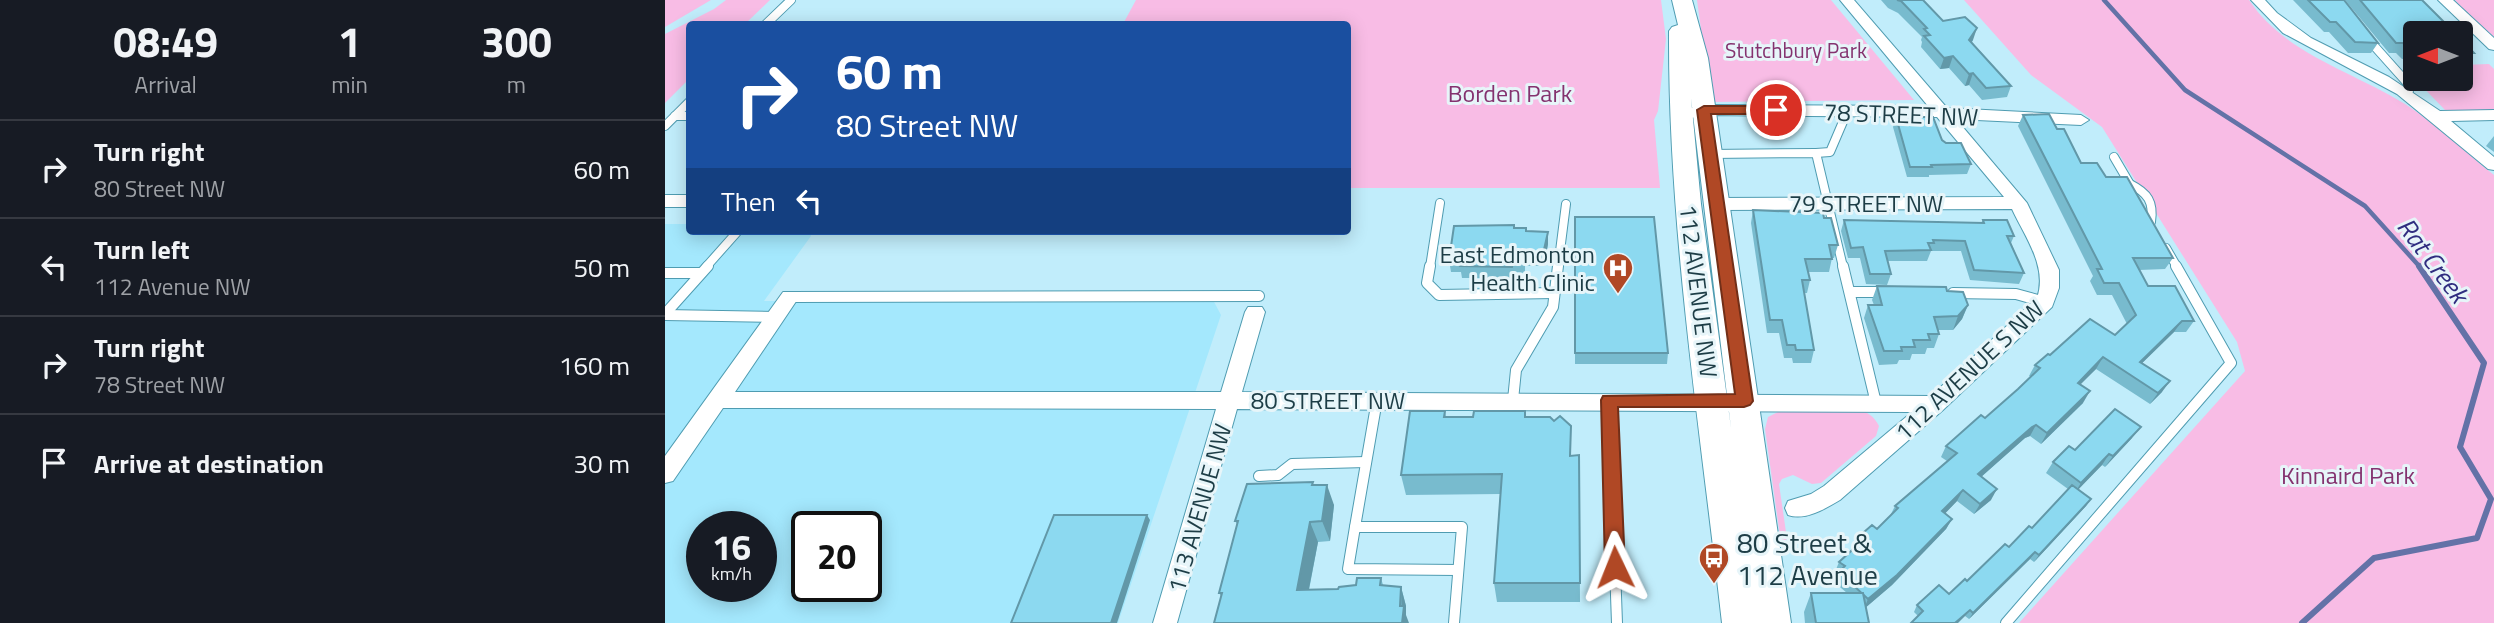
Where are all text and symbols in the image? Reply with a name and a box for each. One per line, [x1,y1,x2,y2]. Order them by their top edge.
text: 08:49 [113,9,218,73]
text: 1 [338,9,361,73]
text: 300 [481,9,552,73]
north arrow [2403,21,2473,91]
map controls [2403,21,2473,91]
text: 60 m [836,33,943,108]
park label: Stutchbury Park [1725,34,1867,66]
icon: right [721,49,812,140]
text: Arrival [134,67,197,102]
text: min [331,67,368,102]
text: m [507,67,526,102]
park label: Borden Park [1448,75,1573,111]
pin [1746,80,1806,140]
icon: arrive [1757,91,1795,129]
street label: 78 STREET NW [1823,93,1979,135]
text: 80 Street NW [836,101,1018,149]
text: Turn right [94,132,205,171]
icon: right [35,150,73,188]
text: 60 m [573,150,630,189]
text: 80 Street NW [94,171,225,206]
text: Then [721,182,776,221]
icon: left [790,182,828,220]
street label: 79 STREET NW [1789,185,1943,221]
street label: 112 AVENUE NW [1671,202,1727,380]
water label: Rat Creek [2388,209,2480,314]
text: Turn left [94,230,189,269]
place label: East Edmonton Health Clinic [1440,236,1595,300]
icon: left [35,248,73,286]
text: 50 m [573,248,630,287]
hospital icon: East Edmonton Health Clinic [1601,251,1635,295]
text: 112 Avenue NW [94,269,251,304]
street label: 112 AVENUE S NW [1886,291,2052,449]
text: Turn right [94,328,205,367]
icon: right [35,346,73,384]
text: 160 m [559,346,630,385]
text: 78 Street NW [94,367,225,402]
street label: 80 STREET NW [1251,382,1405,418]
street label: 113 AVENUE NW [1158,419,1240,597]
icon: arrive [35,444,73,482]
text: Arrive at destination [94,444,324,483]
text: 30 m [573,444,630,483]
park label: Kinnaird Park [2281,457,2415,493]
speed limit sign: 20 [791,511,882,602]
text: 16 [712,520,751,574]
place label: 80 Street & 112 Avenue [1737,521,1878,596]
position arrow [1578,530,1652,604]
bus stop icon: 80 Street & 112 Avenue [1697,541,1731,585]
text: km/h [711,560,752,587]

